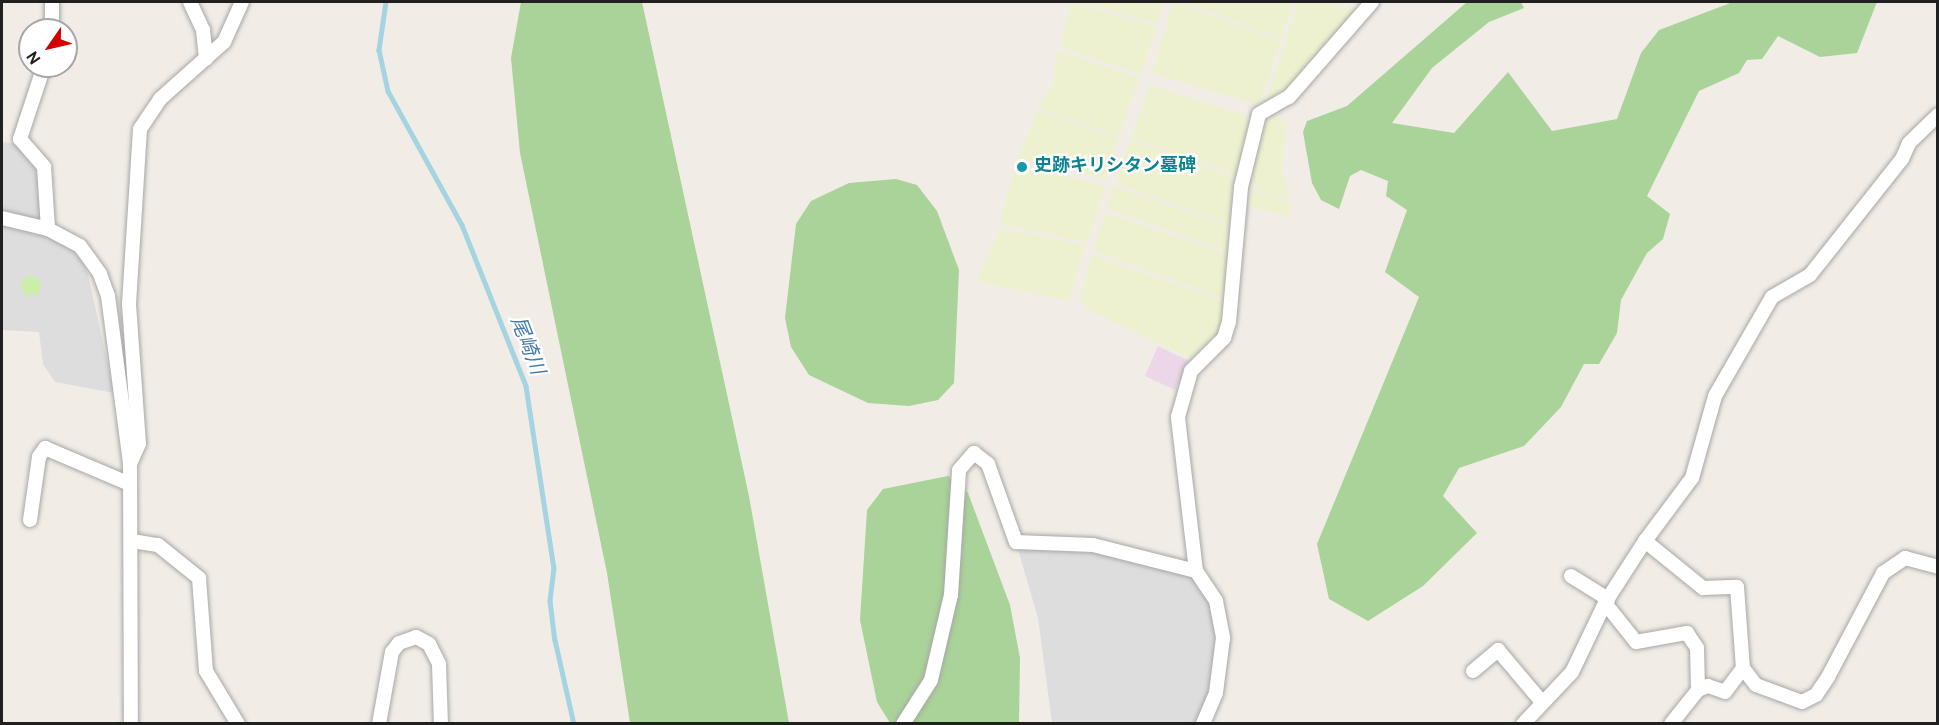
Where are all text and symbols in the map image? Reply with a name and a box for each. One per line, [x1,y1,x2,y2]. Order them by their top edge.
north arrow [18,18,78,78]
text: N [23,47,46,67]
place label: 史跡キリシタン墓碑 [1034,156,1196,178]
marker: 史跡キリシタン墓碑 [1015,160,1029,174]
water label: 尾崎川 [504,314,548,378]

